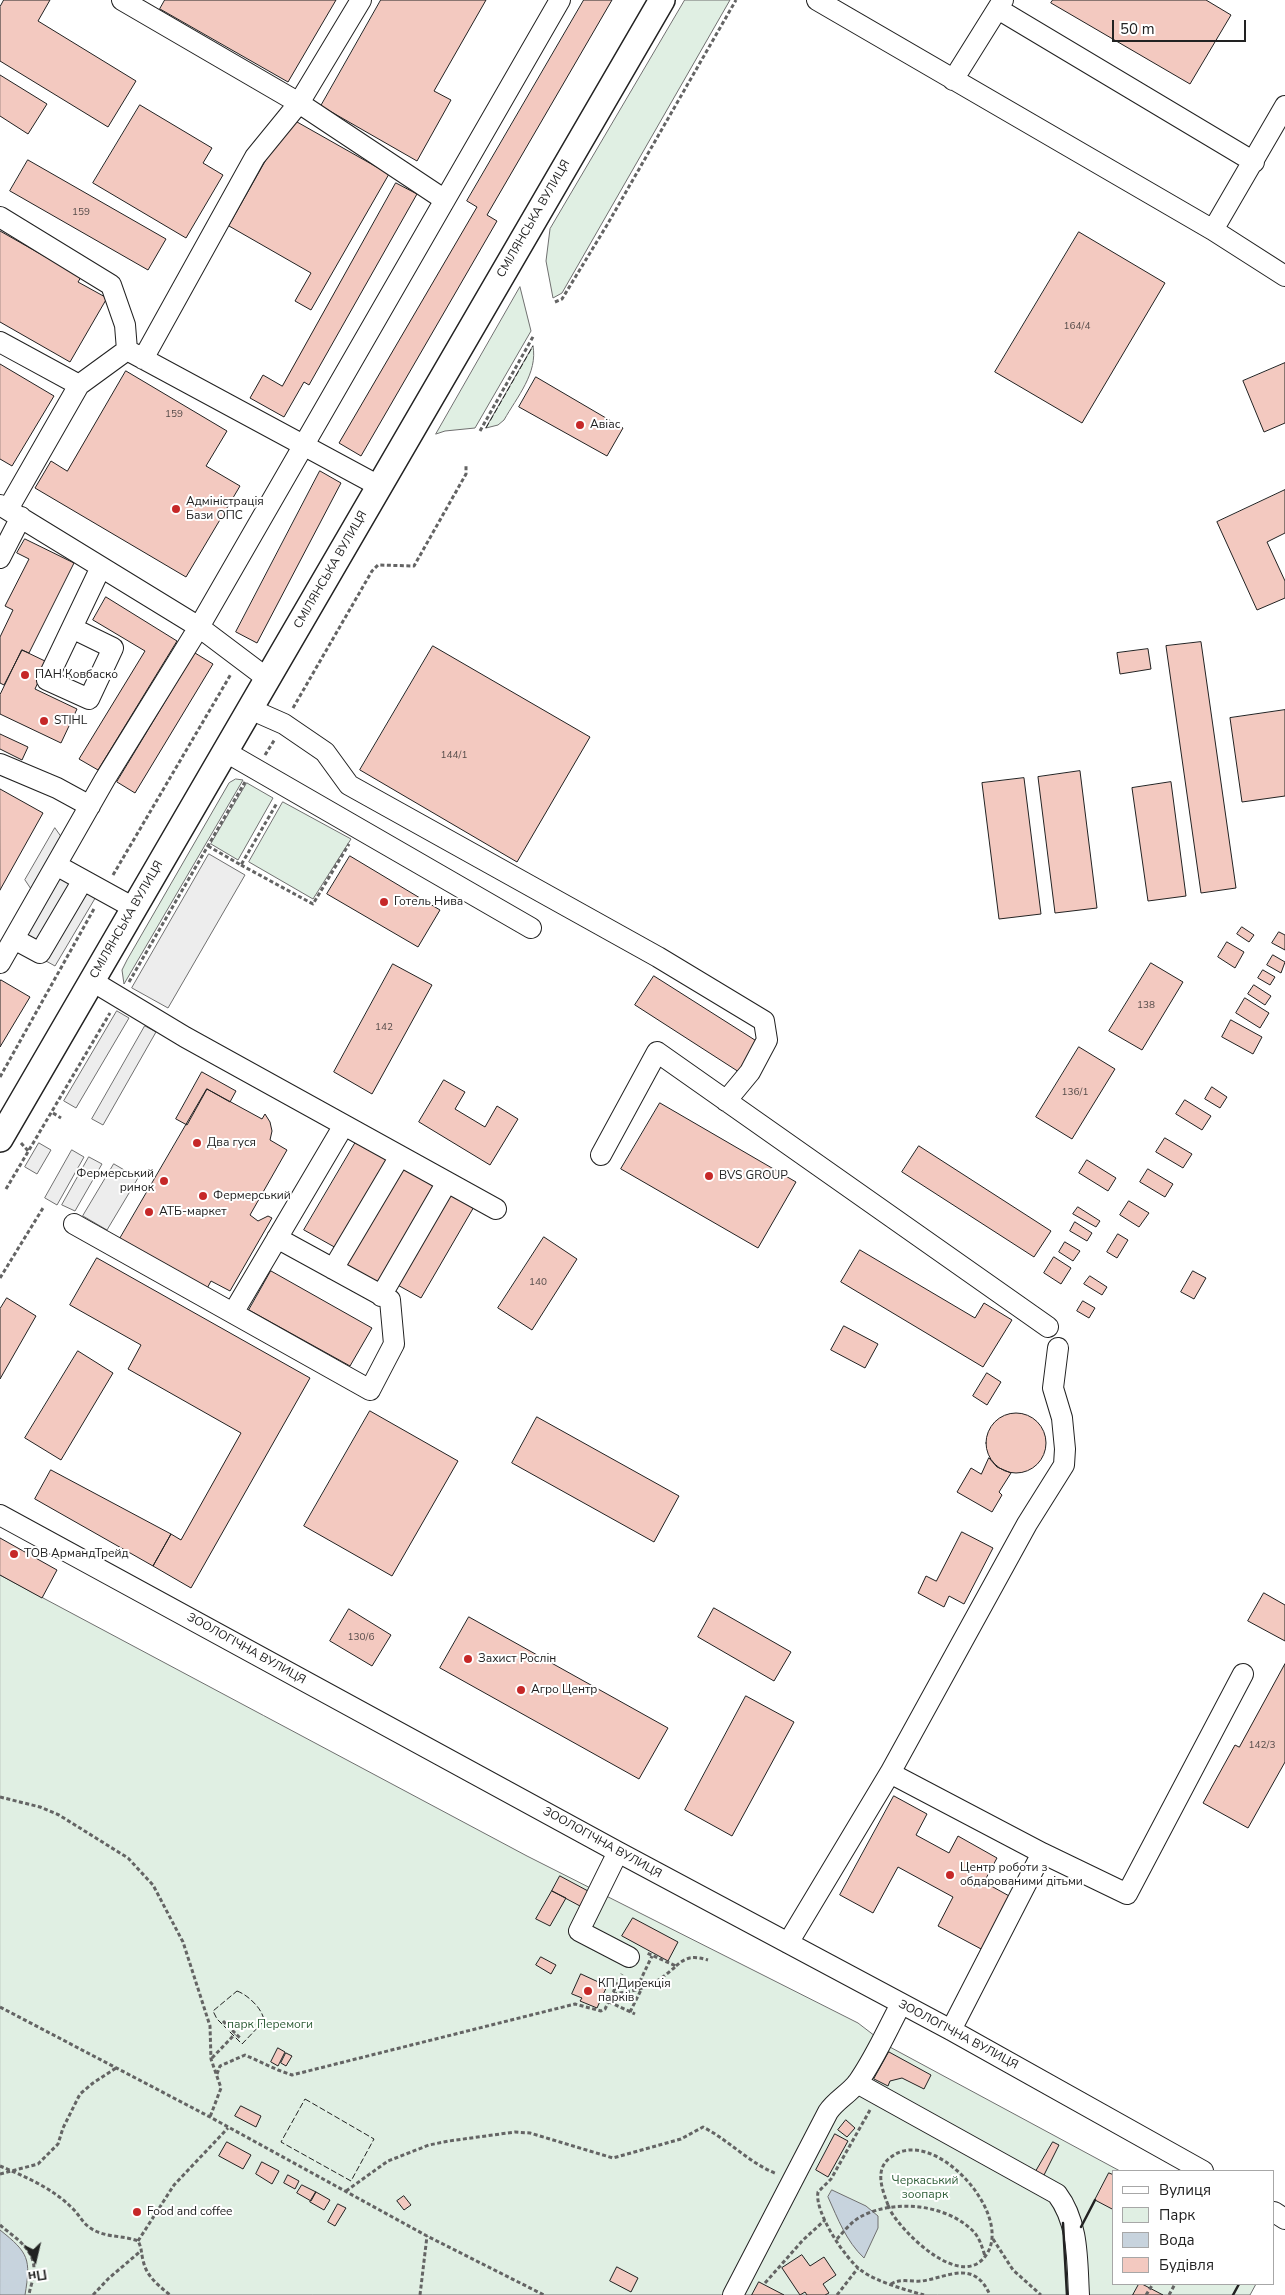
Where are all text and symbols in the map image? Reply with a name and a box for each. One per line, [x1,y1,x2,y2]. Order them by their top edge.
scale bar [1115,10,1249,42]
text: 50 m [1120,19,1155,39]
street label: СМІЛЯНСЬКА ВУЛИЦЯ [494,158,574,280]
house number: 159 [72,207,90,219]
house number: 164/4 [1064,321,1090,333]
house number: 159 [165,409,183,421]
place label: Авіас [590,418,620,432]
marker: Авіас [574,419,586,431]
place label: Адміністрація Бази ОПС [186,495,264,523]
marker: Адміністрація Бази ОПС [170,503,182,515]
street label: СМІЛЯНСЬКА ВУЛИЦЯ [291,509,371,631]
place label: ПАН Ковбаско [35,668,118,682]
marker: ПАН Ковбаско [19,669,31,681]
place label: STIHL [54,714,87,728]
marker: STIHL [38,715,50,727]
house number: 144/1 [441,750,467,762]
street label: СМІЛЯНСЬКА ВУЛИЦЯ [87,859,167,981]
place label: Готель Нива [394,895,463,909]
marker: Готель Нива [378,896,390,908]
house number: 138 [1137,1000,1155,1012]
house number: 142 [375,1022,393,1034]
house number: 136/1 [1062,1087,1088,1099]
place label: Два гуся [207,1136,256,1150]
marker: Два гуся [191,1137,203,1149]
place label: Фермерський ринок [76,1167,154,1195]
place label: BVS GROUP [719,1169,788,1183]
marker: BVS GROUP [703,1170,715,1182]
marker: Фермерський ринок [158,1175,170,1187]
place label: Фермерський [213,1189,291,1203]
marker: Фермерський [197,1190,209,1202]
place label: АТБ-маркет [159,1205,227,1219]
marker: АТБ-маркет [143,1206,155,1218]
house number: 140 [529,1277,547,1289]
place label: ТОВ АрмандТрейд [24,1547,129,1561]
marker: ТОВ АрмандТрейд [8,1548,20,1560]
street label: ЗООЛОГІЧНА ВУЛИЦЯ [184,1610,308,1688]
house number: 130/6 [348,1632,374,1644]
place label: Захист Рослін [478,1652,556,1666]
marker: Захист Рослін [462,1653,474,1665]
place label: Агро Центр [531,1683,597,1697]
marker: Агро Центр [515,1684,527,1696]
house number: 142/3 [1249,1740,1275,1752]
street label: ЗООЛОГІЧНА ВУЛИЦЯ [540,1804,664,1882]
place label: Центр роботи з обдарованими дітьми [960,1861,1083,1889]
marker: Центр роботи з обдарованими дітьми [944,1869,956,1881]
place label: КП Дирекція парків [598,1977,671,2005]
marker: КП Дирекція парків [582,1985,594,1997]
street label: ЗООЛОГІЧНА ВУЛИЦЯ [896,1997,1020,2073]
park label: парк Перемоги [227,2018,313,2032]
legend [1112,2170,1275,2285]
park label: Черкаський зоопарк [892,2174,958,2202]
text: Вулиця [1159,2180,1211,2200]
place label: Food and coffee [147,2205,232,2219]
text: Парк [1159,2205,1195,2225]
marker: Food and coffee [131,2206,143,2218]
text: Вода [1159,2230,1195,2250]
north arrow [10,2235,60,2285]
text: Будівля [1159,2255,1214,2275]
text: Пн [26,2264,48,2286]

